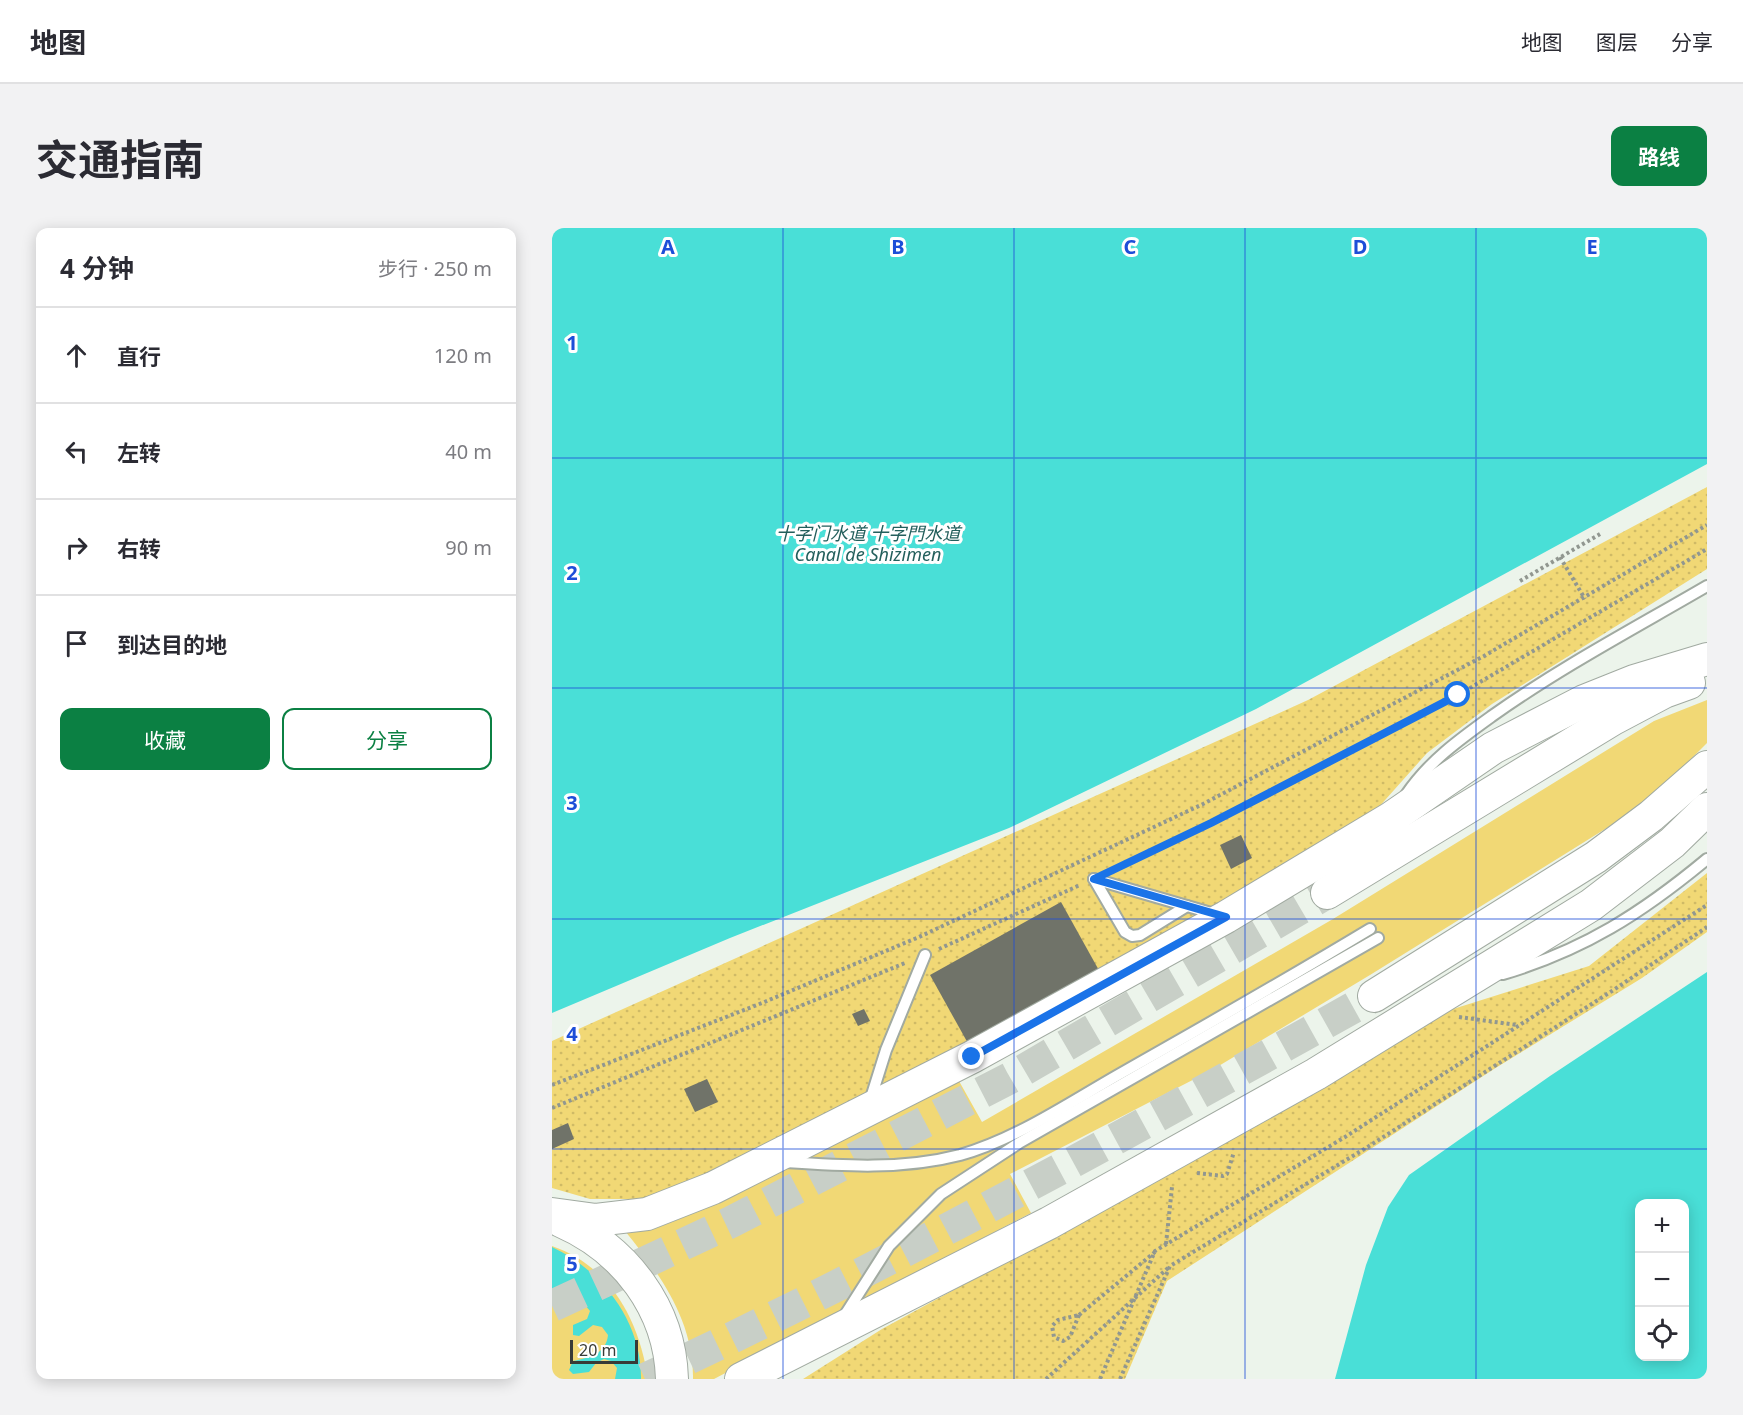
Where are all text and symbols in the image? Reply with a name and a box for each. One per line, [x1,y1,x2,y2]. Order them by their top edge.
text: 地图 [30,23,86,61]
text: 地图 [1521,28,1563,56]
text: 图层 [1596,28,1638,56]
text: 分享 [1671,28,1713,56]
button: 路线 [1611,126,1707,186]
text: 交通指南 [36,130,204,187]
text: A [661,233,675,260]
text: B [891,233,905,260]
text: C [1124,233,1137,260]
text: D [1353,233,1367,260]
text: E [1586,233,1598,260]
text: 4 分钟 [60,250,134,286]
text: 步行 · 250 m [378,255,492,282]
text: 1 [566,329,578,356]
icon: ahead [60,339,93,372]
text: 直行 [117,341,161,371]
text: 120 m [434,342,492,369]
icon: left [60,435,93,468]
text: 左转 [117,437,161,467]
text: 40 m [445,438,492,465]
water label: 十字门水道 十字門水道 Canal de Shizimen [776,521,963,566]
icon: right [60,531,93,564]
text: 右转 [117,533,161,563]
text: 90 m [445,534,492,561]
text: 2 [566,559,578,586]
icon: arrive [60,627,93,660]
text: 到达目的地 [117,629,227,659]
route start [1444,681,1470,707]
button: 收藏 [60,708,270,770]
button: 分享 [282,708,492,770]
text: 3 [566,789,578,816]
text: 4 [566,1020,578,1047]
route end [958,1043,984,1069]
map controls [1635,1199,1689,1361]
button: + [1635,1199,1689,1253]
text: 5 [566,1250,578,1277]
button: − [1635,1253,1689,1307]
button: locate [1635,1307,1689,1361]
scale bar [570,1337,638,1364]
text: 20 m [579,1339,616,1361]

